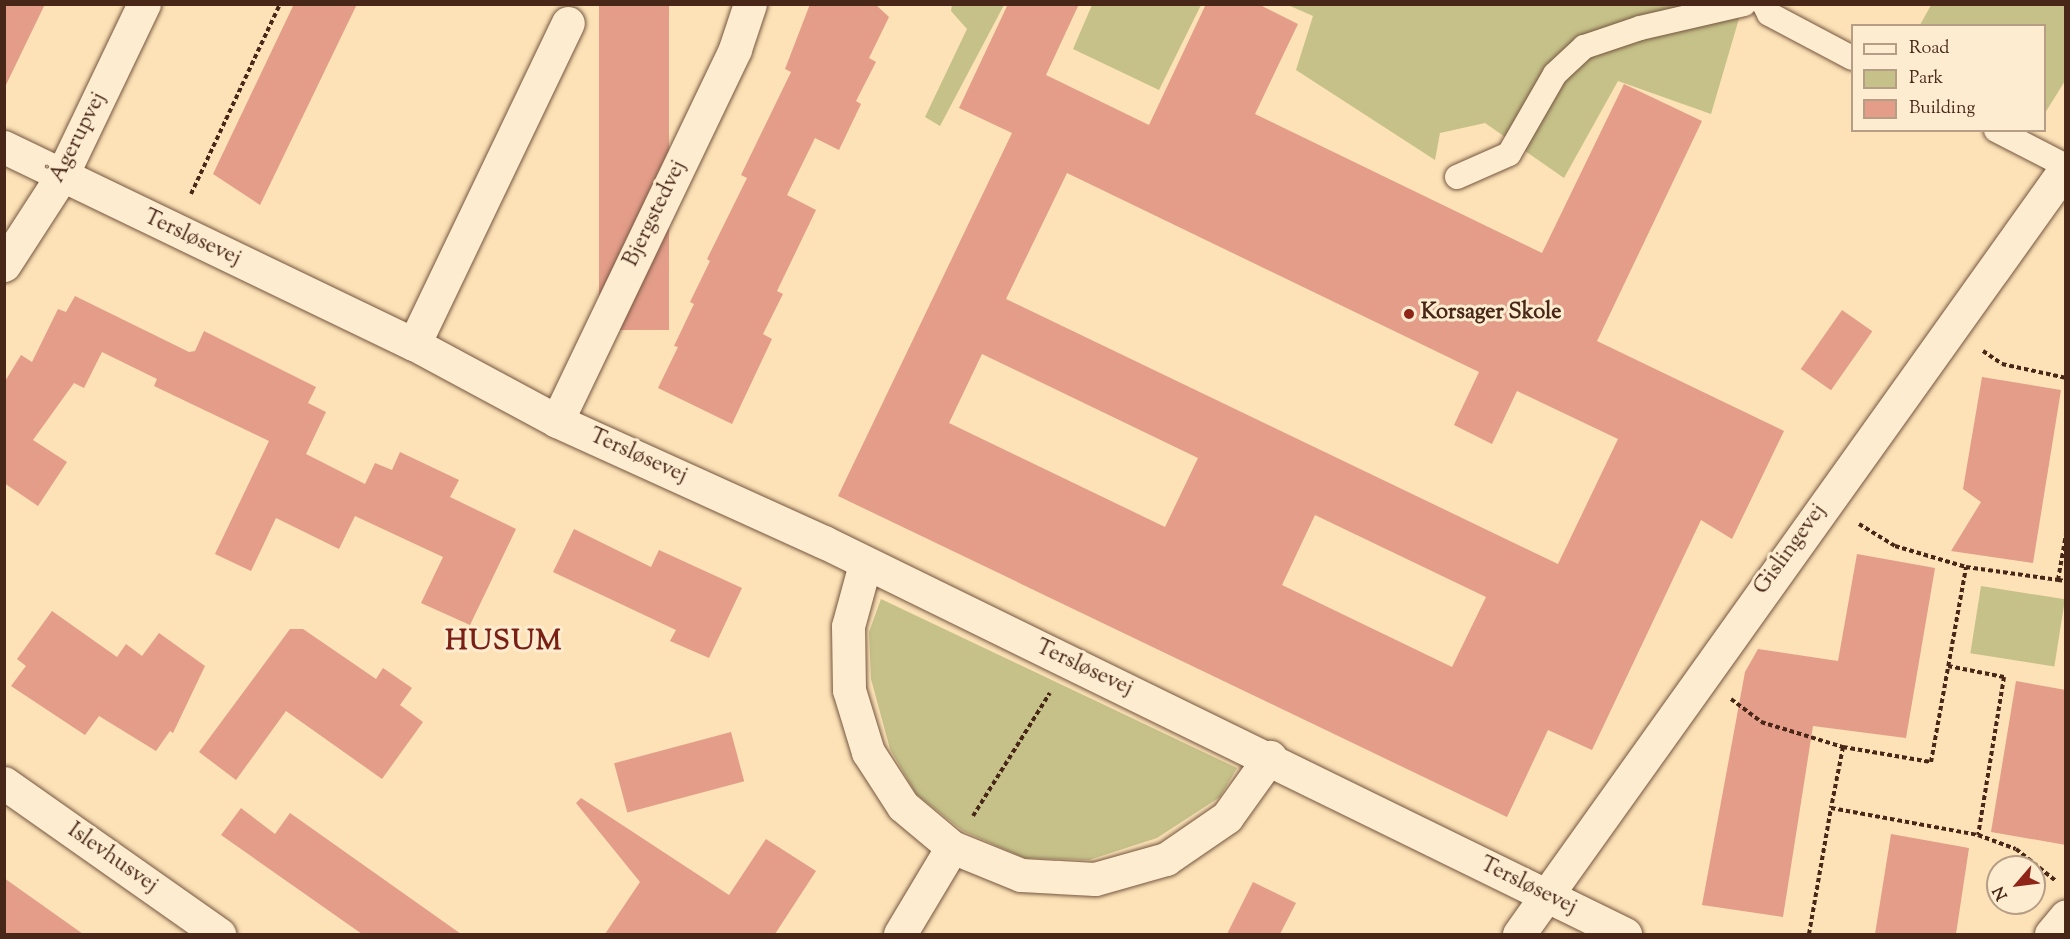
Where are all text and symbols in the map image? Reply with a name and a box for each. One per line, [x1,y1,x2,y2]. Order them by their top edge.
legend [1851,24,2046,132]
text: Road [1909,36,1949,62]
text: Park [1909,66,1943,92]
street label: Ågerupvej [45,88,113,188]
text: Building [1909,96,1975,122]
street label: Bjergstedvej [619,157,693,271]
street label: Tersløsevej [139,205,245,273]
place label: Korsager Skole [1421,301,1561,327]
marker: Korsager Skole [1402,307,1416,321]
street label: Tersløsevej [585,424,691,490]
street label: Gislingevej [1749,499,1833,601]
district label: HUSUM [445,625,563,659]
street label: Tersløsevej [1031,635,1137,703]
street label: Islevhusvej [62,818,162,900]
street label: Tersløsevej [1475,852,1581,922]
north arrow [1986,855,2046,915]
text: N [1988,882,2015,904]

